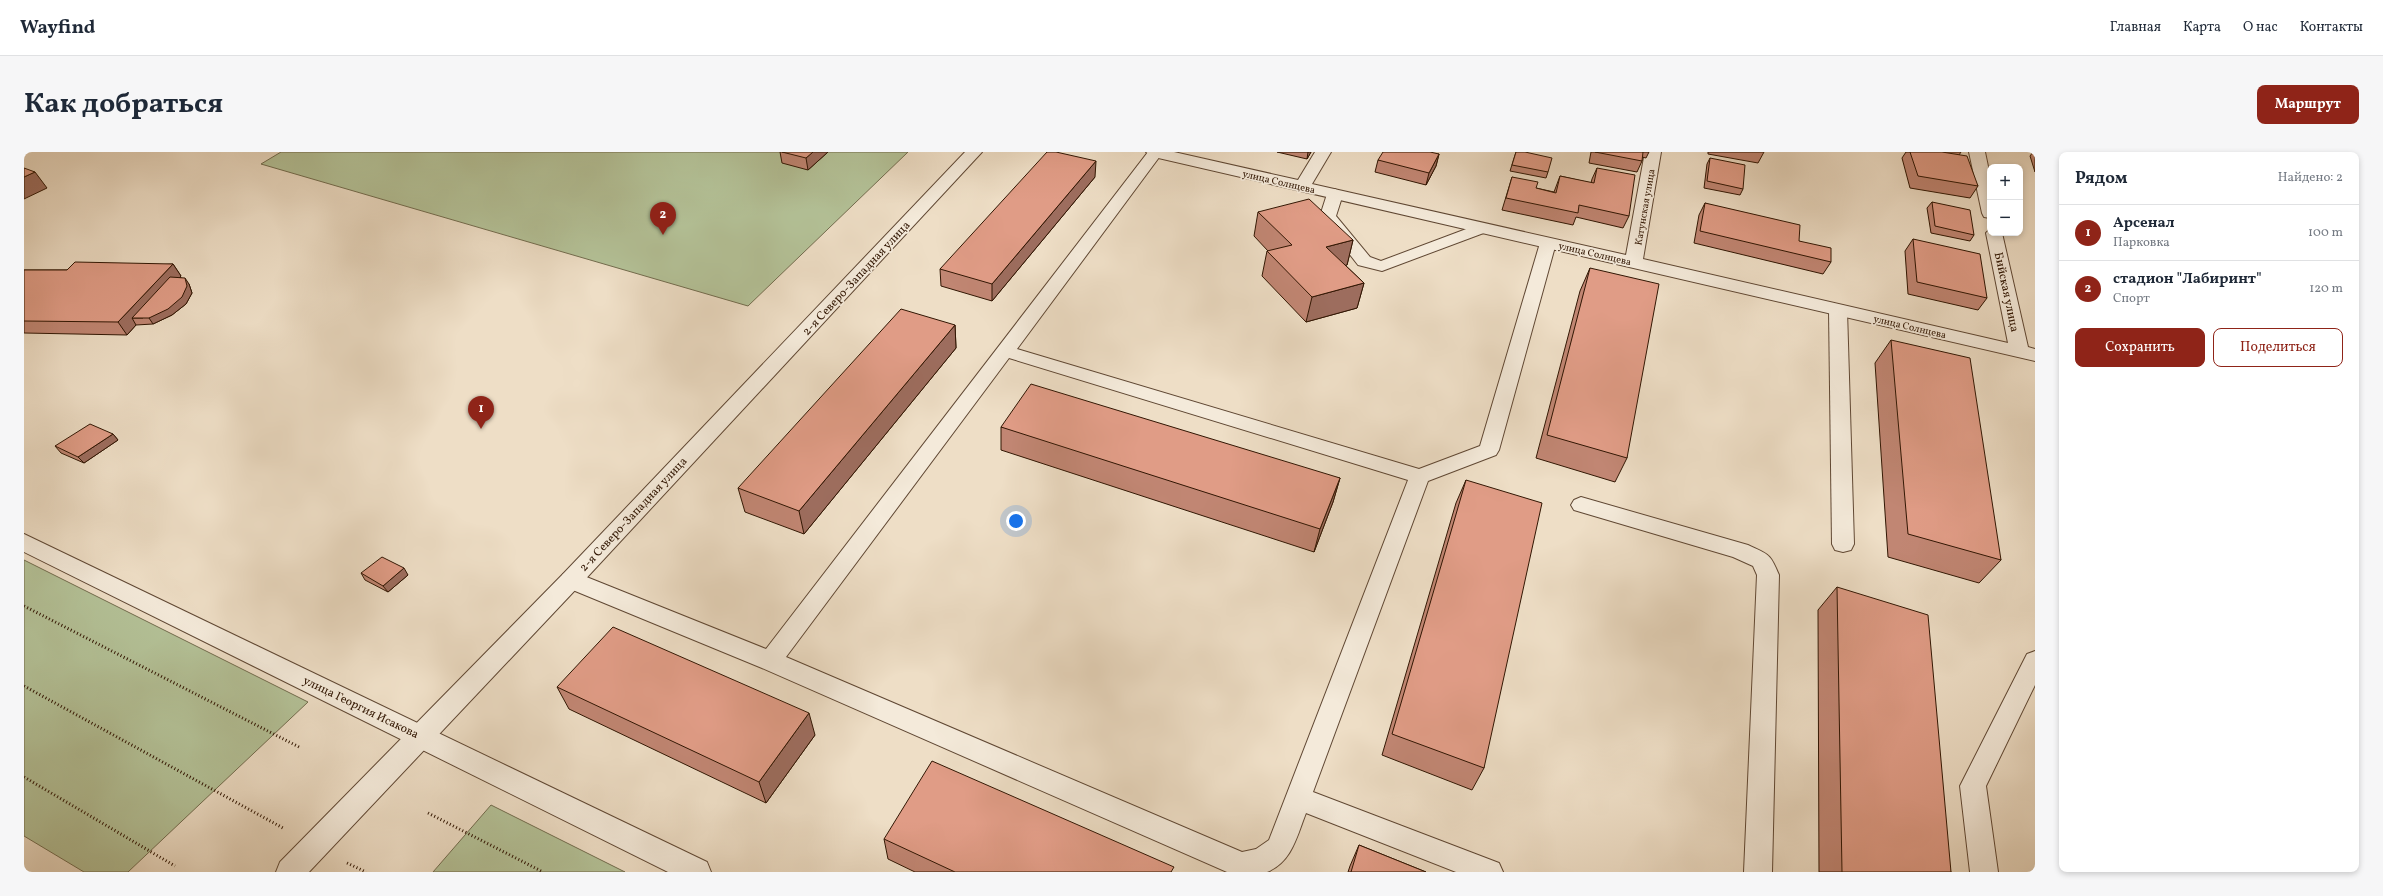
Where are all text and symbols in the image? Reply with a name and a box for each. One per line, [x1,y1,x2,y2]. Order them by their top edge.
text: Wayfind [20,15,95,41]
text: Главная [2110,18,2161,37]
text: Карта [2183,18,2221,37]
text: О нас [2243,18,2278,37]
text: Контакты [2300,18,2363,37]
text: Как добраться [24,85,223,124]
button: Маршрут [2257,85,2359,124]
map controls [1987,164,2023,236]
button: + [1987,164,2023,200]
street label: улица Солнцева [1241,167,1317,197]
text: Рядом [2075,167,2128,190]
street label: Катунская улица [1631,168,1659,246]
text: Найдено: 2 [2278,169,2343,187]
button: − [1987,200,2023,236]
pin: 2 [650,202,676,235]
text: Арсенал [2113,213,2174,234]
street label: 2-я Северо-Западная улица [799,218,914,339]
text: 1 [2085,224,2091,242]
text: 100 m [2308,224,2343,242]
text: Парковка [2113,234,2170,252]
street label: улица Солнцева [1557,239,1633,269]
street label: Бийская улица [1990,251,2022,334]
text: стадион "Лабиринт" [2113,269,2262,290]
text: 2 [2085,280,2091,298]
text: 120 m [2309,280,2343,298]
text: Спорт [2113,290,2150,308]
street label: улица Солнцева [1872,312,1948,342]
button: Сохранить [2075,328,2205,367]
button: Поделиться [2213,328,2343,367]
pin: 1 [468,396,494,429]
street label: 2-я Северо-Западная улица [576,454,691,575]
your location [1006,511,1026,531]
street label: улица Георгия Исакова [300,673,421,743]

